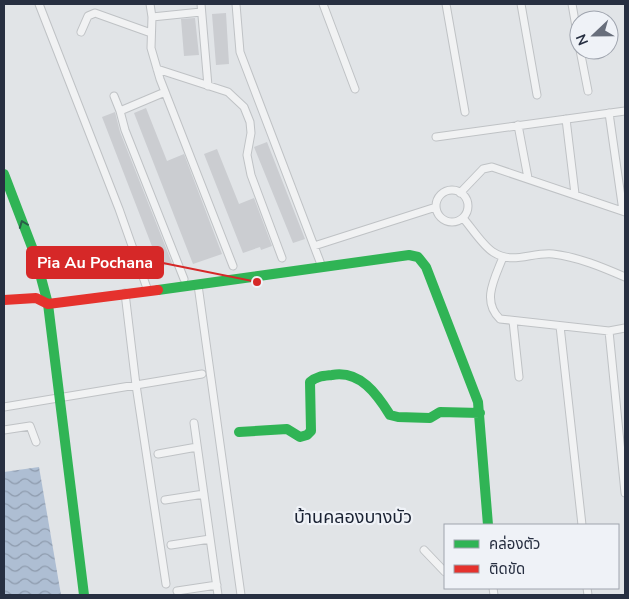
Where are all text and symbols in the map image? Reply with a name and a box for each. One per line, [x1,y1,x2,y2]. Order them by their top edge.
north arrow [569,10,619,60]
text: N [572,31,593,48]
one-way arrow [19,220,29,229]
callout: Pia Au Pochana [27,247,163,278]
text: Pia Au Pochana [37,252,153,274]
district label: บ้านคลองบางบัว [294,505,412,529]
legend [444,524,619,589]
text: คล่องตัว [489,534,540,554]
text: ติดขัด [489,559,525,579]

